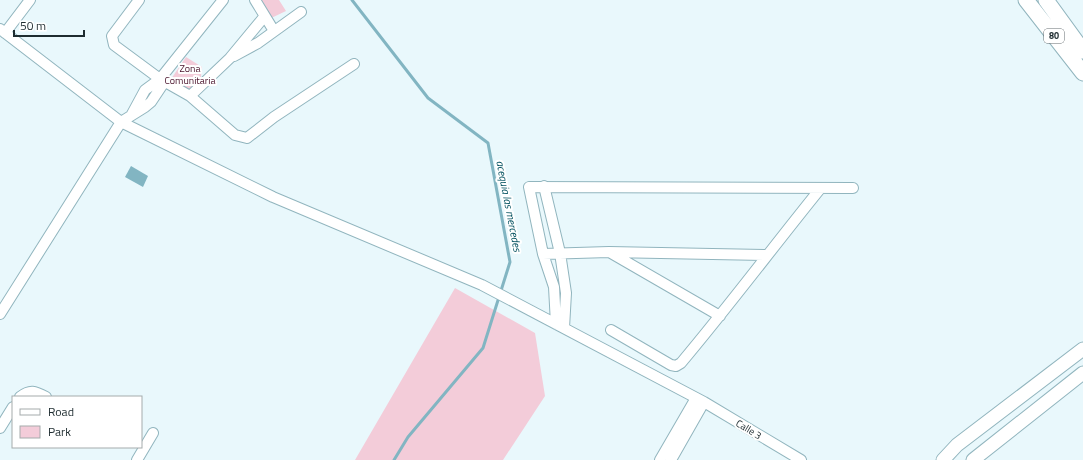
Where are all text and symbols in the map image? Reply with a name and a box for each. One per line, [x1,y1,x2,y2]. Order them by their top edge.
scale bar [14,12,84,38]
text: 50 m [20,16,46,35]
road number: 80 [1044,29,1064,43]
park label: Zona Comunitaria [164,61,216,88]
water label: acequia las mercedes [492,159,526,254]
legend [12,396,142,448]
text: Road [48,402,74,421]
street label: Calle 3 [733,416,765,443]
text: Park [48,422,71,441]

